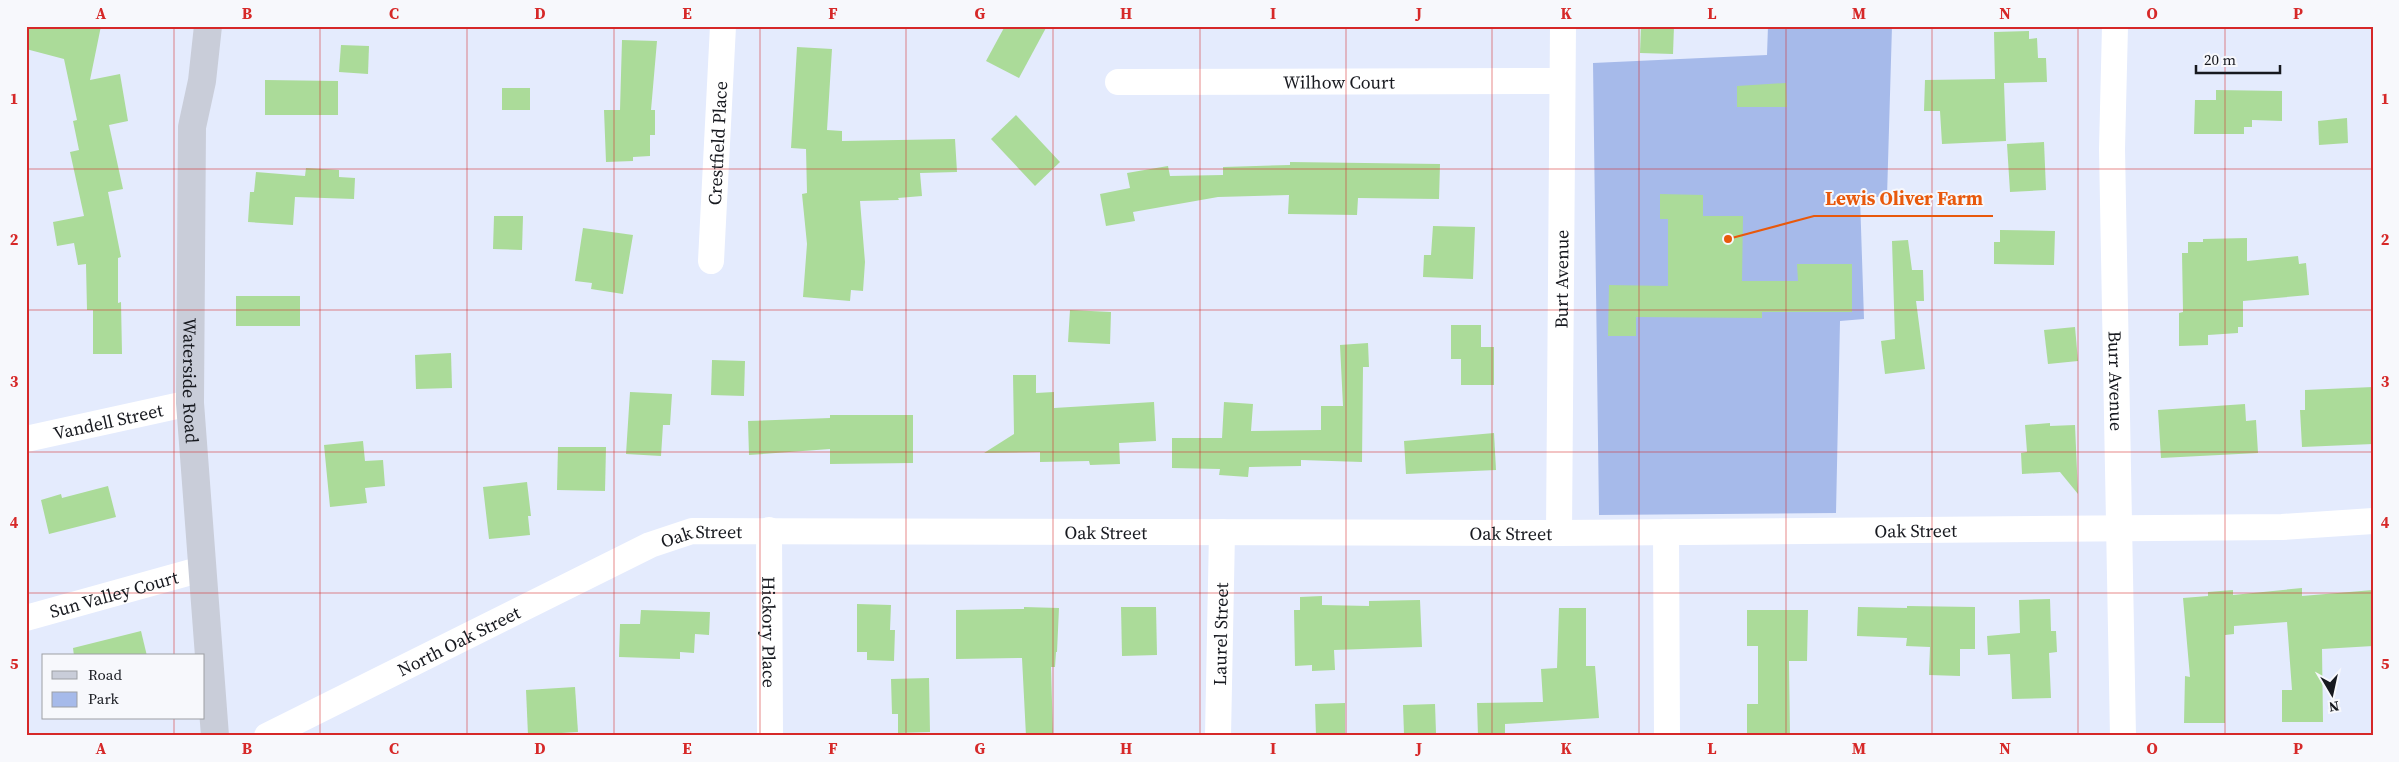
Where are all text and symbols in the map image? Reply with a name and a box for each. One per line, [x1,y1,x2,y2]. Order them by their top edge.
text: A [96,2,107,24]
text: B [242,2,253,24]
text: C [389,2,399,24]
text: D [534,2,546,24]
text: E [682,2,692,24]
text: F [828,2,838,24]
text: G [975,2,986,24]
text: H [1120,2,1132,24]
text: I [1270,2,1276,24]
text: J [1415,2,1422,24]
text: K [1560,2,1572,24]
text: L [1707,2,1717,24]
text: M [1852,2,1866,24]
text: N [1999,2,2011,24]
text: O [2146,2,2158,24]
text: P [2293,2,2303,24]
scale bar [2196,42,2280,74]
text: 20 m [2204,49,2236,70]
street label: Wilhow Court [1283,69,1395,94]
street label: Crestfield Place [701,80,733,206]
text: 1 [10,87,18,109]
text: 1 [2381,87,2389,109]
callout: Lewis Oliver Farm [1814,182,1993,216]
text: Lewis Oliver Farm [1825,185,1983,211]
text: 2 [10,228,19,250]
text: 2 [2381,228,2390,250]
street label: Burt Avenue [1548,230,1574,328]
street label: Waterside Road [177,318,205,444]
street label: Burr Avenue [2103,331,2130,431]
text: 3 [10,370,19,392]
text: 3 [2381,370,2390,392]
street label: Vandell Street [51,397,165,445]
text: 4 [10,511,19,533]
text: 4 [2381,511,2390,533]
street label: Oak Street [1874,517,1957,543]
street label: Oak Street [657,518,742,553]
street label: Oak Street [1064,519,1147,545]
street label: Oak Street [1469,520,1552,545]
street label: Sun Valley Court [46,564,181,623]
street label: Hickory Place [757,576,782,688]
street label: Laurel Street [1206,582,1234,686]
street label: North Oak Street [393,599,524,682]
text: 5 [10,652,19,674]
text: 5 [2381,652,2390,674]
legend [42,654,205,720]
text: Road [88,664,122,685]
north arrow [2306,670,2356,720]
text: Park [88,688,120,709]
text: N [2327,696,2341,718]
text: A [96,737,107,759]
text: B [242,737,253,759]
text: C [389,737,399,759]
text: D [534,737,546,759]
text: E [682,737,692,759]
text: F [828,737,838,759]
text: G [975,737,986,759]
text: H [1120,737,1132,759]
text: I [1270,737,1276,759]
text: J [1415,737,1422,759]
text: K [1560,737,1572,759]
text: L [1707,737,1717,759]
text: M [1852,737,1866,759]
text: N [1999,737,2011,759]
text: O [2146,737,2158,759]
text: P [2293,737,2303,759]

